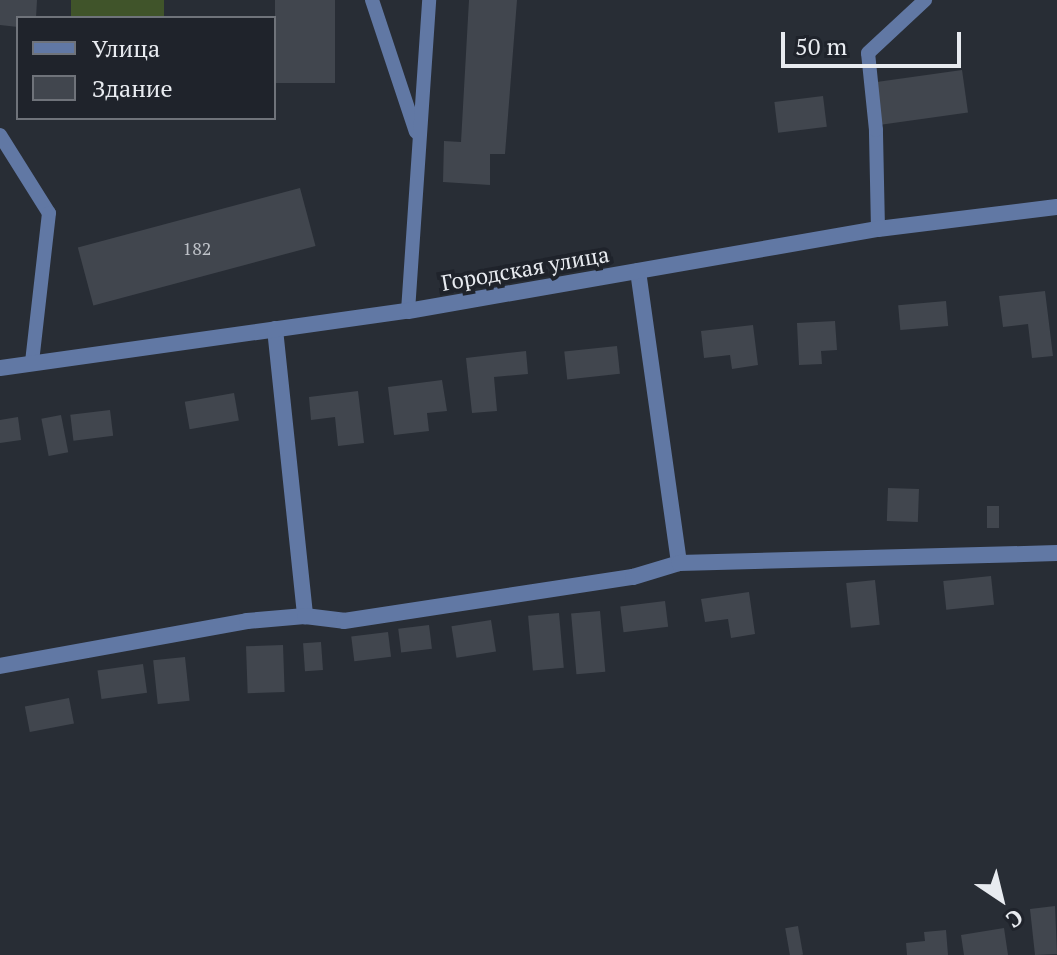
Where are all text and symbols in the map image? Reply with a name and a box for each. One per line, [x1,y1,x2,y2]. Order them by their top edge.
legend [16,16,276,120]
scale bar [785,16,965,66]
text: 50 m [795,30,847,62]
text: Улица [92,32,160,64]
text: Здание [92,72,173,104]
house number: 182 [183,237,211,259]
street label: Городская улица [439,240,611,296]
north arrow [961,859,1041,939]
text: С [1001,903,1029,935]

